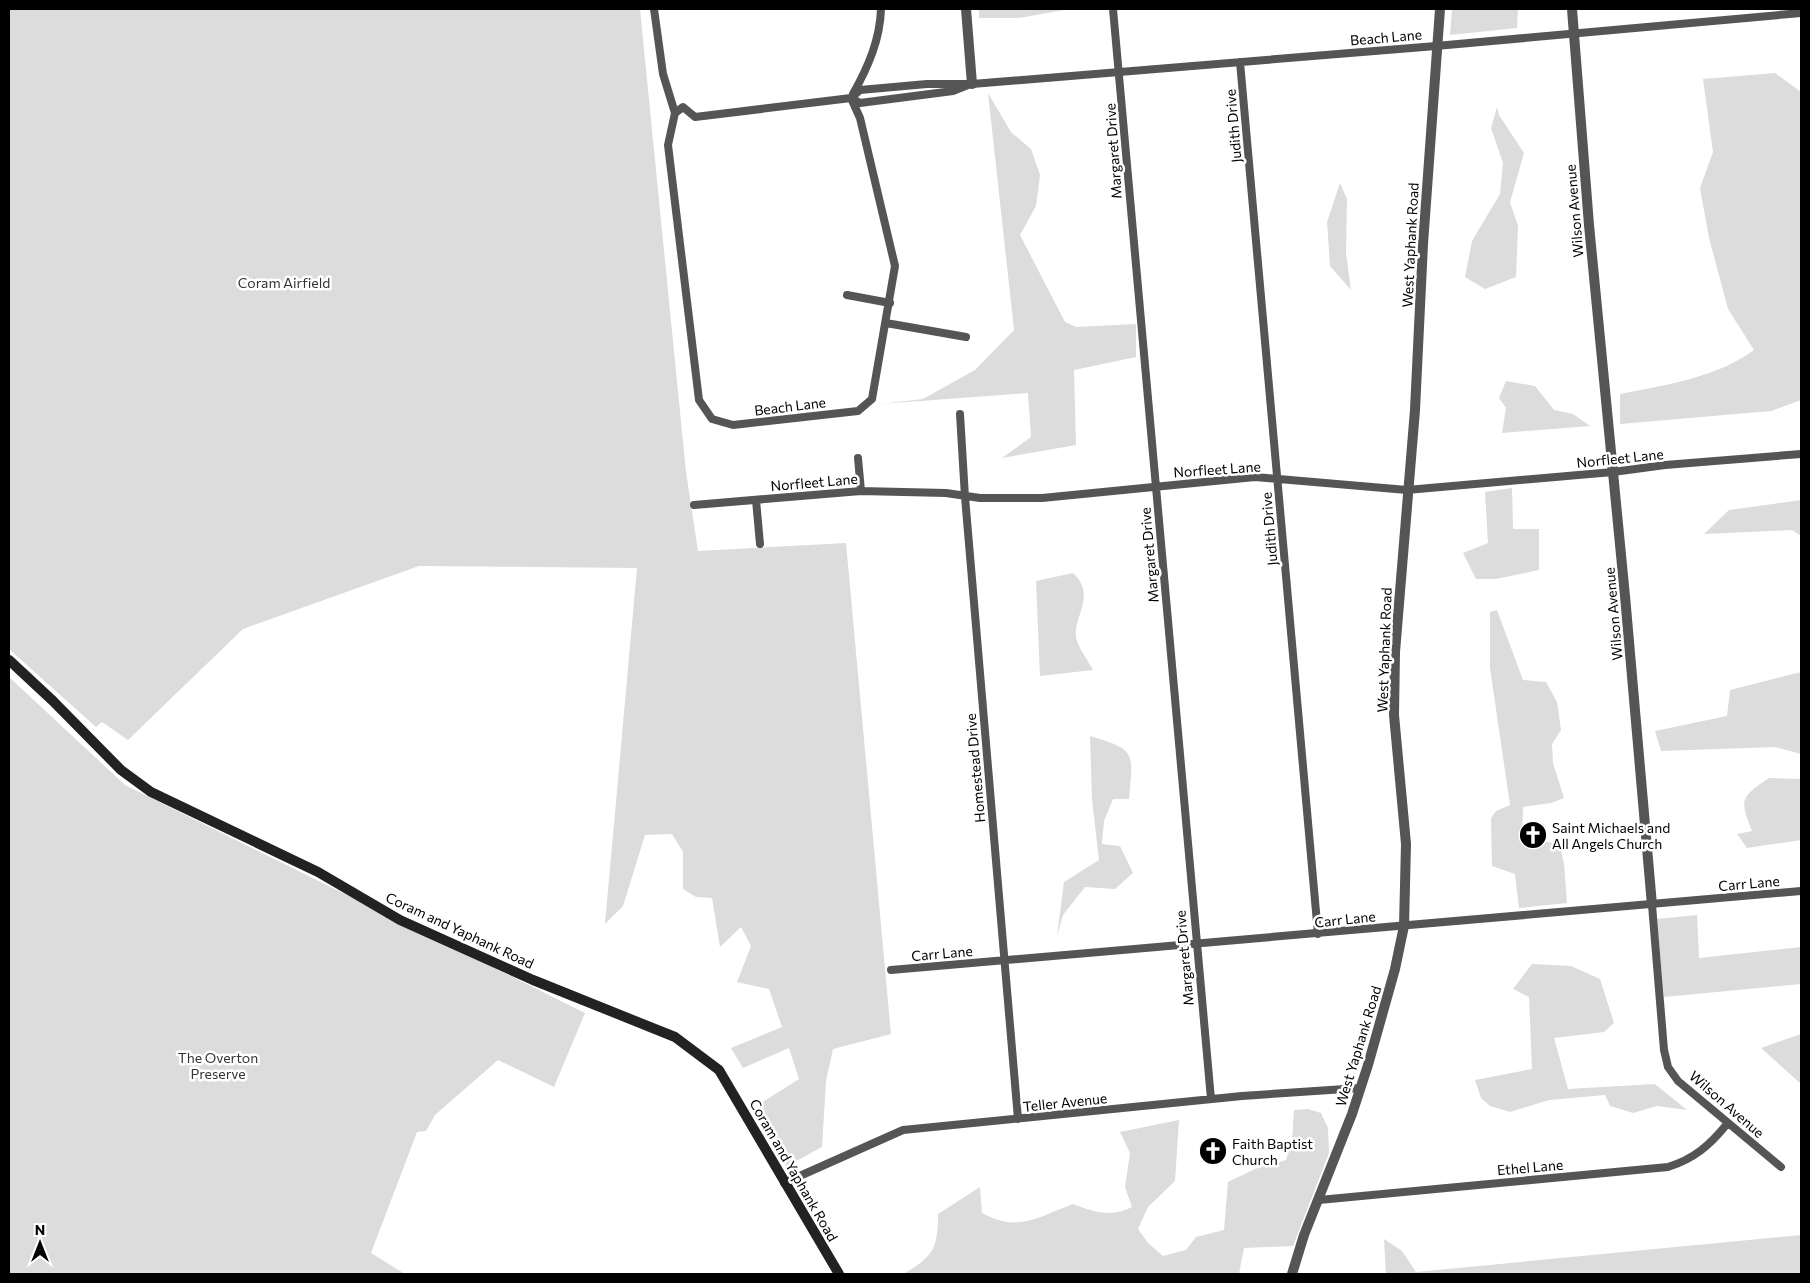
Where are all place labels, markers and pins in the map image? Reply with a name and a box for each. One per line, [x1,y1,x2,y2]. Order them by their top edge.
place label: Saint Michaels and All Angels Church [1552,819,1670,852]
church icon: Saint Michaels and All Angels Church [1518,820,1548,850]
place label: Faith Baptist Church [1232,1135,1313,1168]
church icon: Faith Baptist Church [1198,1136,1228,1166]

